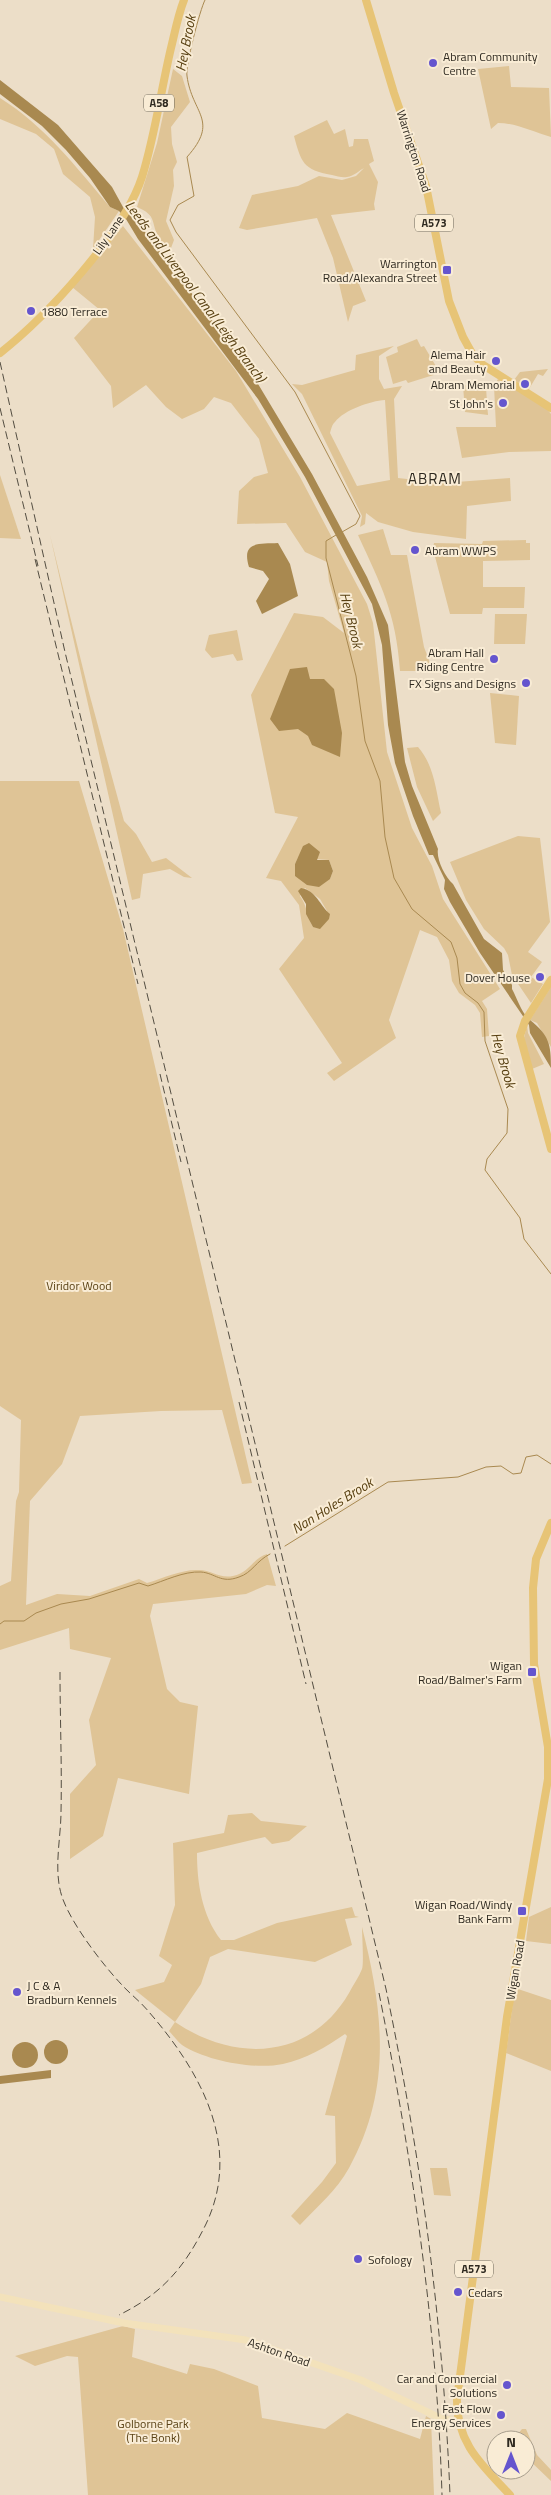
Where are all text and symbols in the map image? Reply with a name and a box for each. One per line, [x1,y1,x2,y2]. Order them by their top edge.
water label: Hey Brook [169,11,201,73]
place label: Abram Community Centre [443,47,538,80]
marker: Abram Community Centre [427,57,439,69]
road number: A58 [144,95,174,112]
street label: Warrington Road [392,107,436,195]
water label: Leeds and Liverpool Canal (Leigh Branch) [121,196,273,388]
street label: Lily Lane [88,212,128,258]
road number: A573 [415,214,453,232]
place label: Warrington Road/Alexandra Street [323,254,438,287]
marker: Warrington Road/Alexandra Street [441,264,453,276]
place label: 1880 Terrace [41,302,107,321]
marker: 1880 Terrace [25,305,37,317]
place label: Alema Hair and Beauty [429,345,486,378]
marker: Alema Hair and Beauty [490,355,502,367]
place label: Abram Memorial [431,375,515,394]
marker: Abram Memorial [519,378,531,390]
place label: St John's [449,394,493,413]
marker: St John's [497,397,509,409]
district label: ABRAM [408,467,462,490]
place label: Abram WWPS [425,541,496,560]
marker: Abram WWPS [409,544,421,556]
water label: Hey Brook [335,590,369,652]
place label: Abram Hall Riding Centre [417,643,484,676]
marker: Abram Hall Riding Centre [488,653,500,665]
place label: FX Signs and Designs [409,674,516,693]
marker: FX Signs and Designs [520,677,532,689]
place label: Dover House [465,968,530,987]
marker: Dover House [534,971,546,983]
water label: Hey Brook [486,1030,522,1092]
park label: Viridor Wood [46,1276,112,1295]
water label: Nan Holes Brook [287,1471,378,1538]
place label: Wigan Road/Balmer's Farm [418,1656,522,1689]
marker: Wigan Road/Balmer's Farm [526,1666,538,1678]
place label: Wigan Road/Windy Bank Farm [415,1895,512,1928]
marker: Wigan Road/Windy Bank Farm [516,1905,528,1917]
street label: Wigan Road [500,1939,530,2001]
place label: J C & A Bradburn Kennels [27,1976,117,2009]
marker: J C & A Bradburn Kennels [11,1986,23,1998]
place label: Sofology [368,2250,412,2269]
marker: Sofology [352,2253,364,2265]
road number: A573 [455,2260,493,2278]
place label: Cedars [468,2283,503,2302]
marker: Cedars [452,2286,464,2298]
street label: Ashton Road [245,2332,313,2372]
place label: Car and Commercial Solutions [397,2369,497,2402]
marker: Car and Commercial Solutions [501,2379,513,2391]
place label: Fast Flow Energy Services [411,2399,491,2432]
marker: Fast Flow Energy Services [495,2409,507,2421]
park label: Golborne Park (The Bonk) [117,2414,189,2447]
north arrow [486,2430,536,2480]
text: N [506,2431,516,2452]

